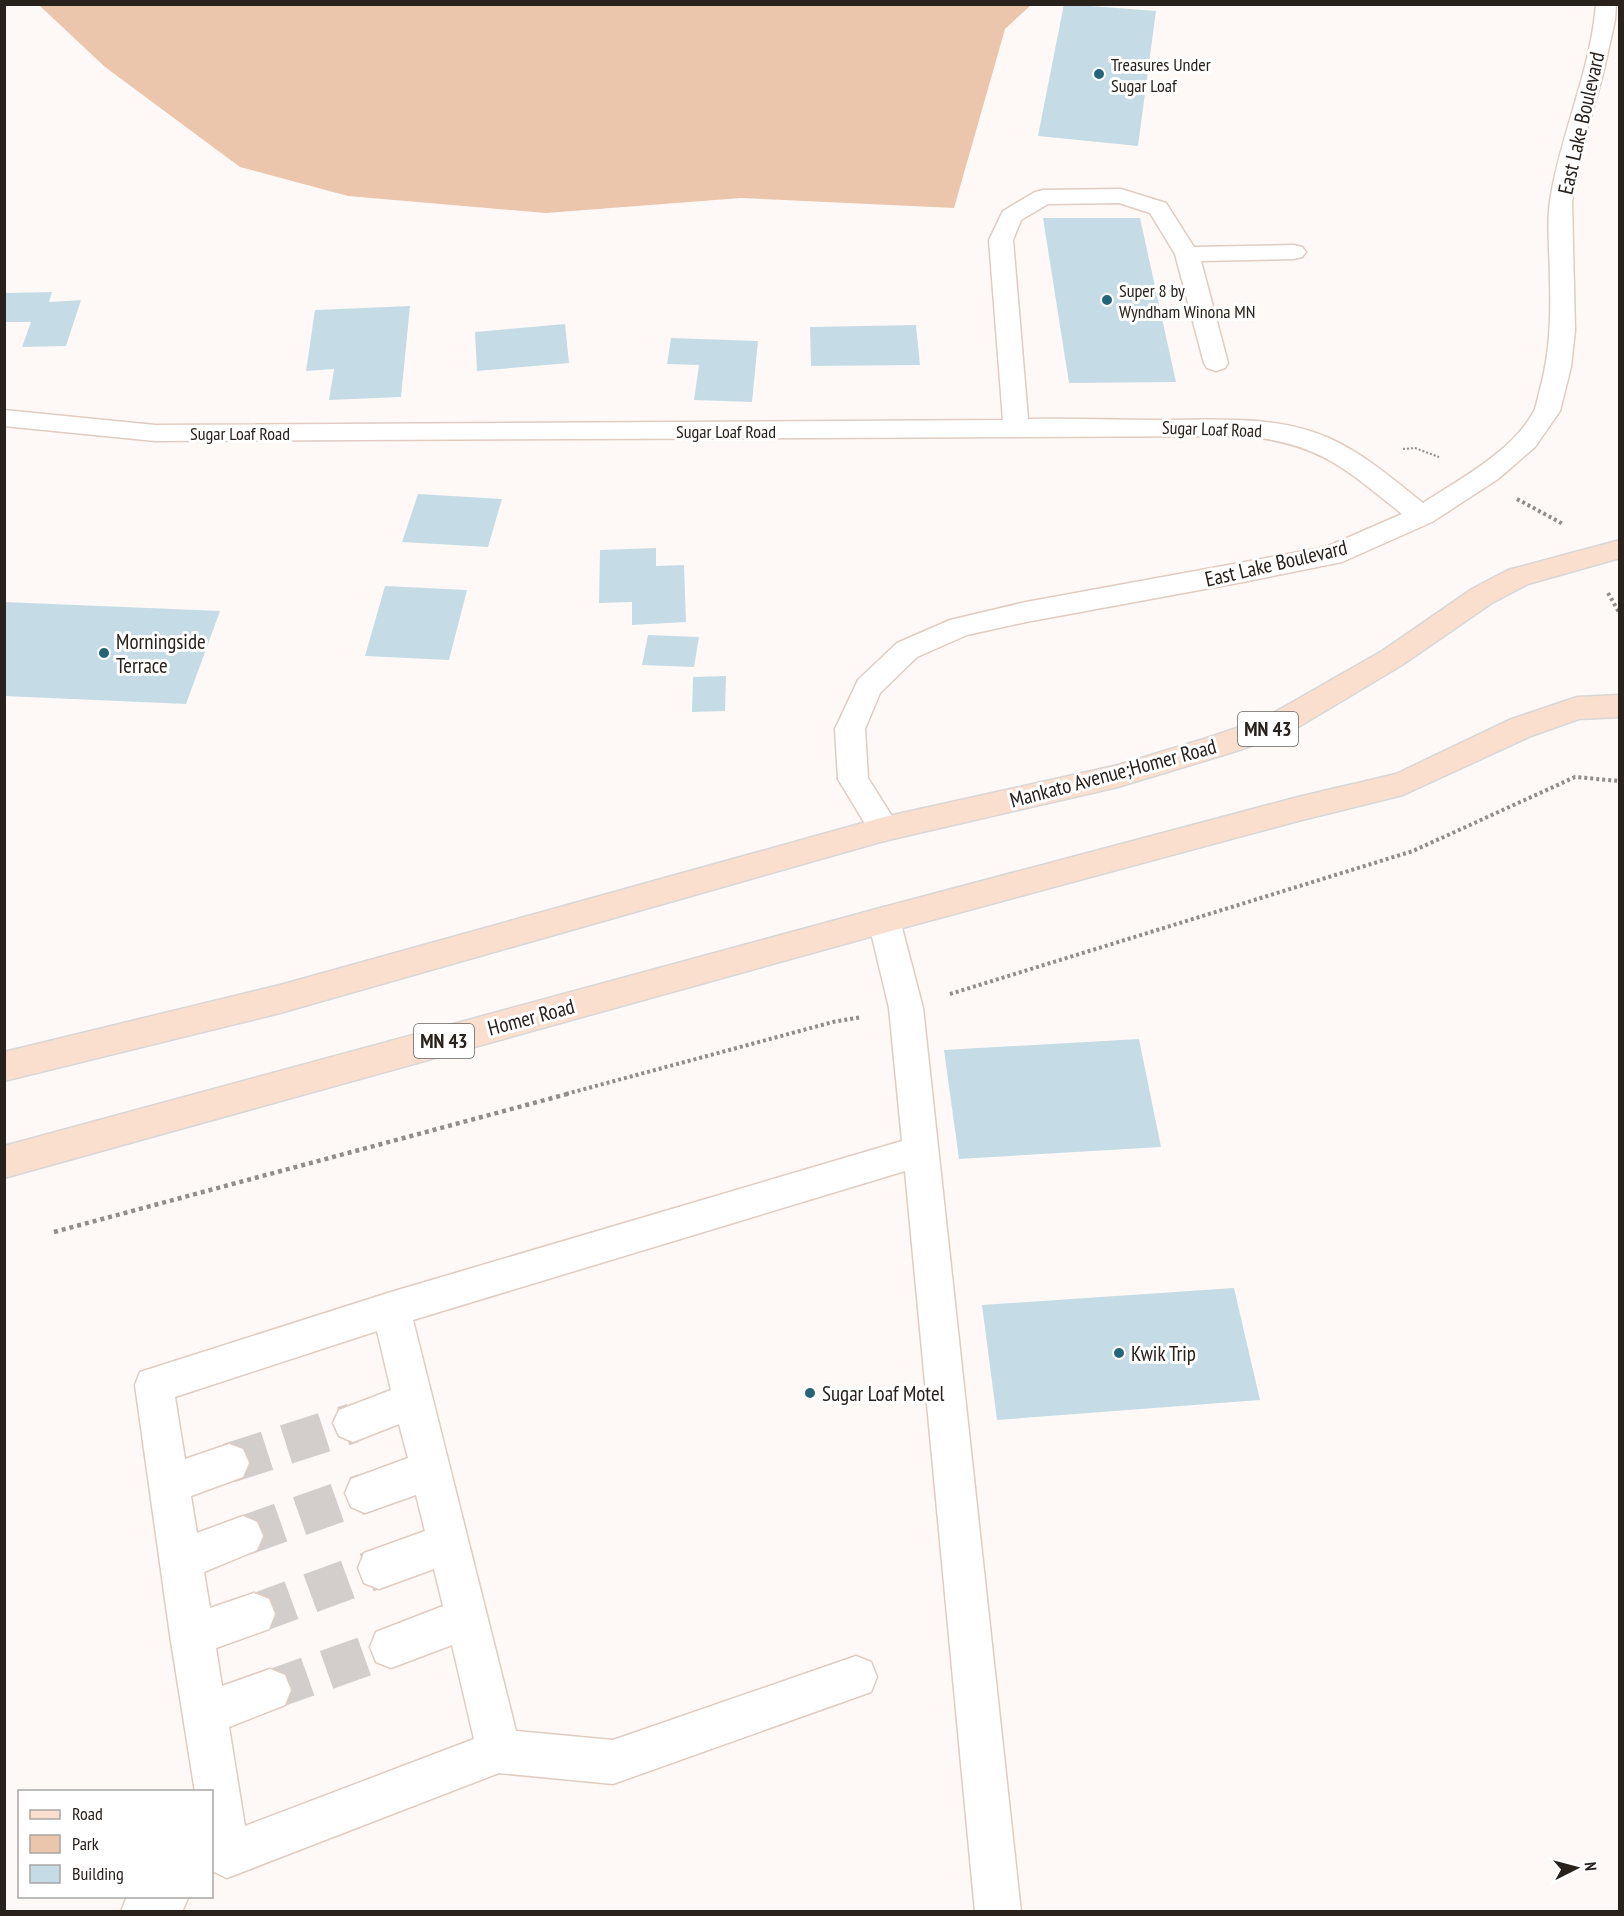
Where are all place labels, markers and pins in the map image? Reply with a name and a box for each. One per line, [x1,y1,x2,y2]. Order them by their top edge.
place label: Treasures Under Sugar Loaf [1111,53,1211,97]
marker: Treasures Under Sugar Loaf [1092,67,1106,81]
place label: Super 8 by Wyndham Winona MN [1119,279,1255,323]
marker: Super 8 by Wyndham Winona MN [1100,293,1114,307]
place label: Morningside Terrace [116,628,206,679]
marker: Morningside Terrace [97,646,111,660]
place label: Kwik Trip [1131,1340,1196,1367]
marker: Kwik Trip [1112,1346,1126,1360]
place label: Sugar Loaf Motel [822,1380,945,1407]
marker: Sugar Loaf Motel [803,1386,817,1400]

